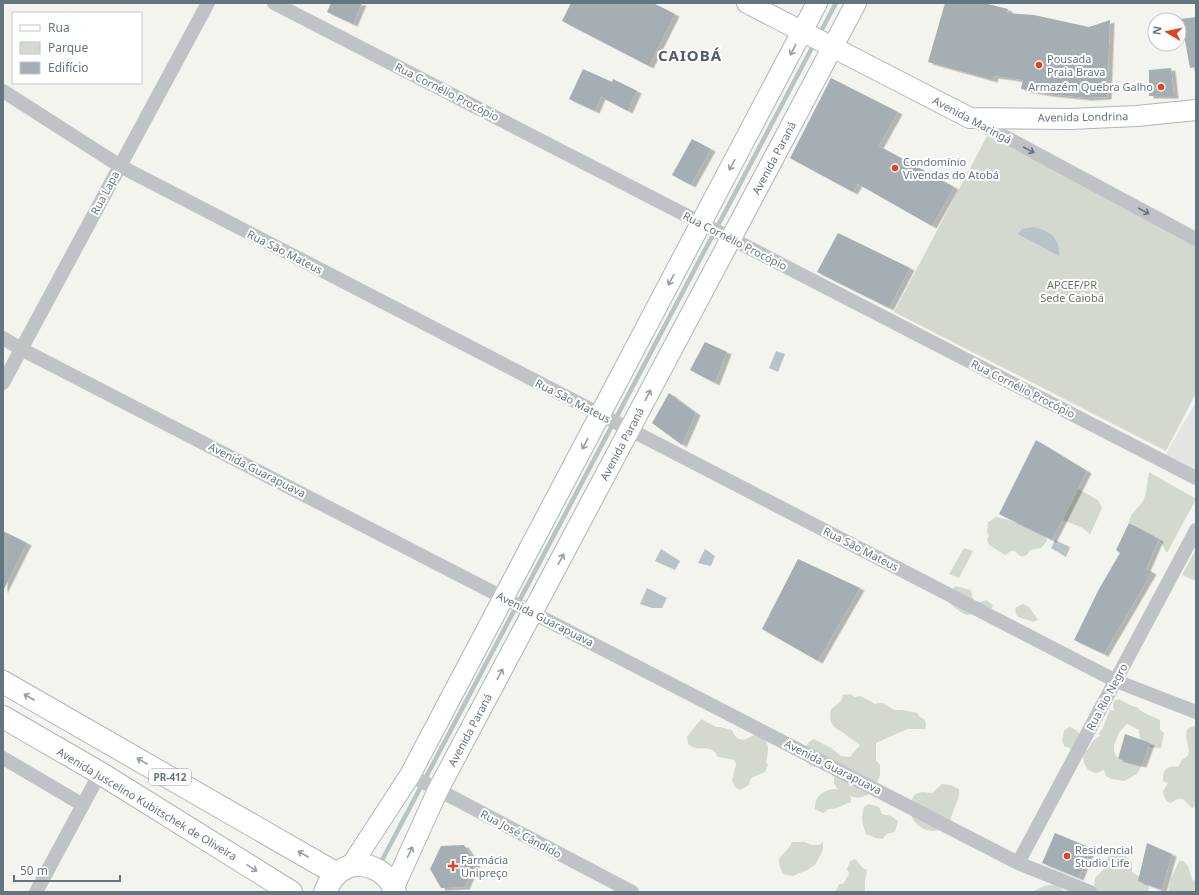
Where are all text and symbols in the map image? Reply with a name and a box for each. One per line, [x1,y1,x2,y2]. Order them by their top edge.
legend [12,12,142,84]
north arrow [1147,12,1187,52]
text: Rua [48,19,70,36]
text: N [1149,25,1165,36]
text: Parque [48,39,89,56]
one-way arrow [788,44,796,56]
district label: CAIOBÁ [658,45,722,65]
place label: Pousada Praia Brava [1047,51,1105,79]
text: Edifício [48,59,89,76]
street label: Rua Cornélio Procópio [393,59,502,124]
marker: Pousada Praia Brava [1034,60,1044,70]
place label: Armazém Quebra Galho [1028,79,1153,94]
marker: Armazém Quebra Galho [1156,82,1166,92]
street label: Avenida Maringá [930,92,1014,147]
street label: Avenida Londrina [1038,108,1128,125]
street label: Avenida Paraná [748,119,799,197]
one-way arrow [1023,147,1035,154]
place label: Condomínio Vivendas do Atobá [903,154,999,182]
one-way arrow [728,159,735,171]
marker: Condomínio Vivendas do Atobá [890,163,900,173]
street label: Rua Lapa [87,168,122,217]
street label: Rua Cornélio Procópio [681,208,790,273]
one-way arrow [1137,208,1149,215]
street label: Rua São Mateus [245,226,326,277]
one-way arrow [667,274,675,286]
park label: APCEF/PR Sede Caiobá [1040,277,1104,305]
street label: Rua Cornélio Procópio [969,356,1078,421]
street label: Rua São Mateus [533,375,614,426]
one-way arrow [645,389,653,401]
street label: Avenida Paraná [596,405,647,483]
one-way arrow [580,438,588,450]
street label: Avenida Guarapuava [206,439,308,501]
street label: Rua São Mateus [821,523,902,574]
one-way arrow [558,553,565,565]
street label: Avenida Guarapuava [494,588,596,650]
street label: Rua Rio Negro [1083,660,1131,733]
one-way arrow [497,668,504,680]
street label: Avenida Paraná [444,691,495,769]
one-way arrow [23,692,35,700]
street label: Avenida Guarapuava [782,736,884,798]
street label: Avenida Juscelino Kubitschek de Oliveira [54,744,240,863]
one-way arrow [136,756,148,764]
road number: PR-412 [149,769,191,785]
street label: Rua José Cândido [478,806,565,861]
place label: Residencial Studio Life [1075,842,1133,870]
one-way arrow [407,846,414,858]
one-way arrow [297,849,309,857]
marker: Residencial Studio Life [1062,851,1072,861]
place label: Farmácia Unipreço [461,852,508,880]
scale bar [14,857,120,883]
marker: Farmácia Unipreço [448,861,458,871]
text: 50 m [20,862,48,879]
one-way arrow [246,864,258,872]

